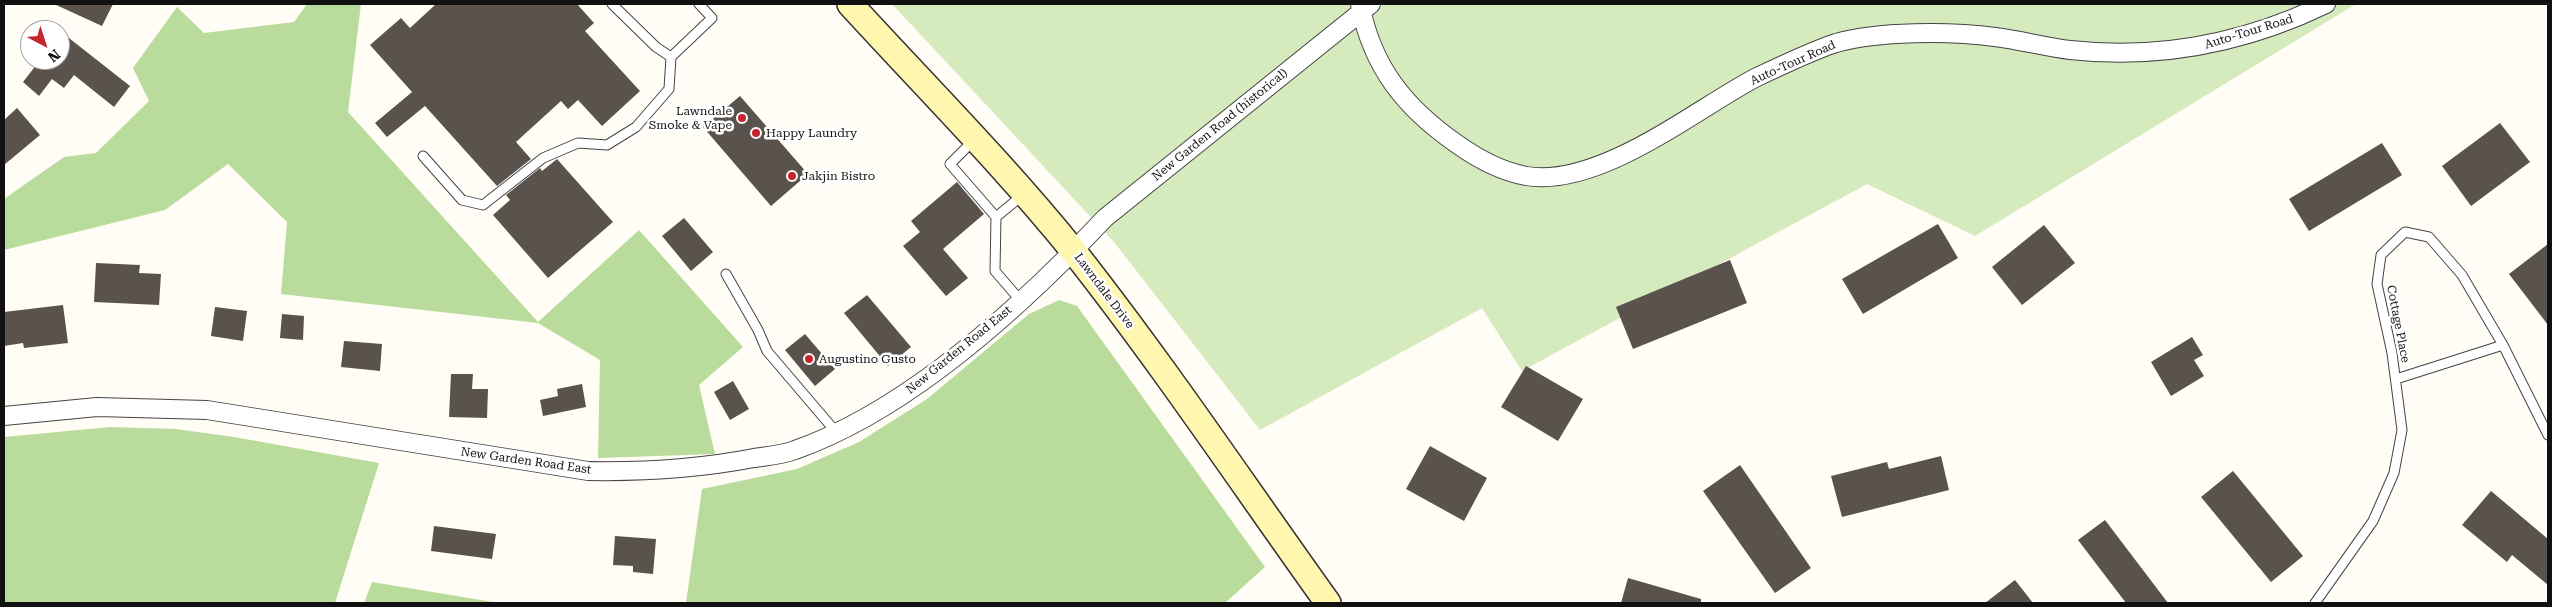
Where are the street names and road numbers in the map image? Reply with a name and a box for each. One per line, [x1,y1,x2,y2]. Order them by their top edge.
street label: Auto-Tour Road [2203,12,2295,52]
street label: Auto-Tour Road [1748,38,1838,88]
street label: New Garden Road (historical) [1149,66,1291,184]
street label: Lawndale Drive [1071,251,1137,331]
street label: Cottage Place [2383,284,2413,364]
street label: New Garden Road East [903,303,1015,397]
street label: New Garden Road East [460,445,592,477]

